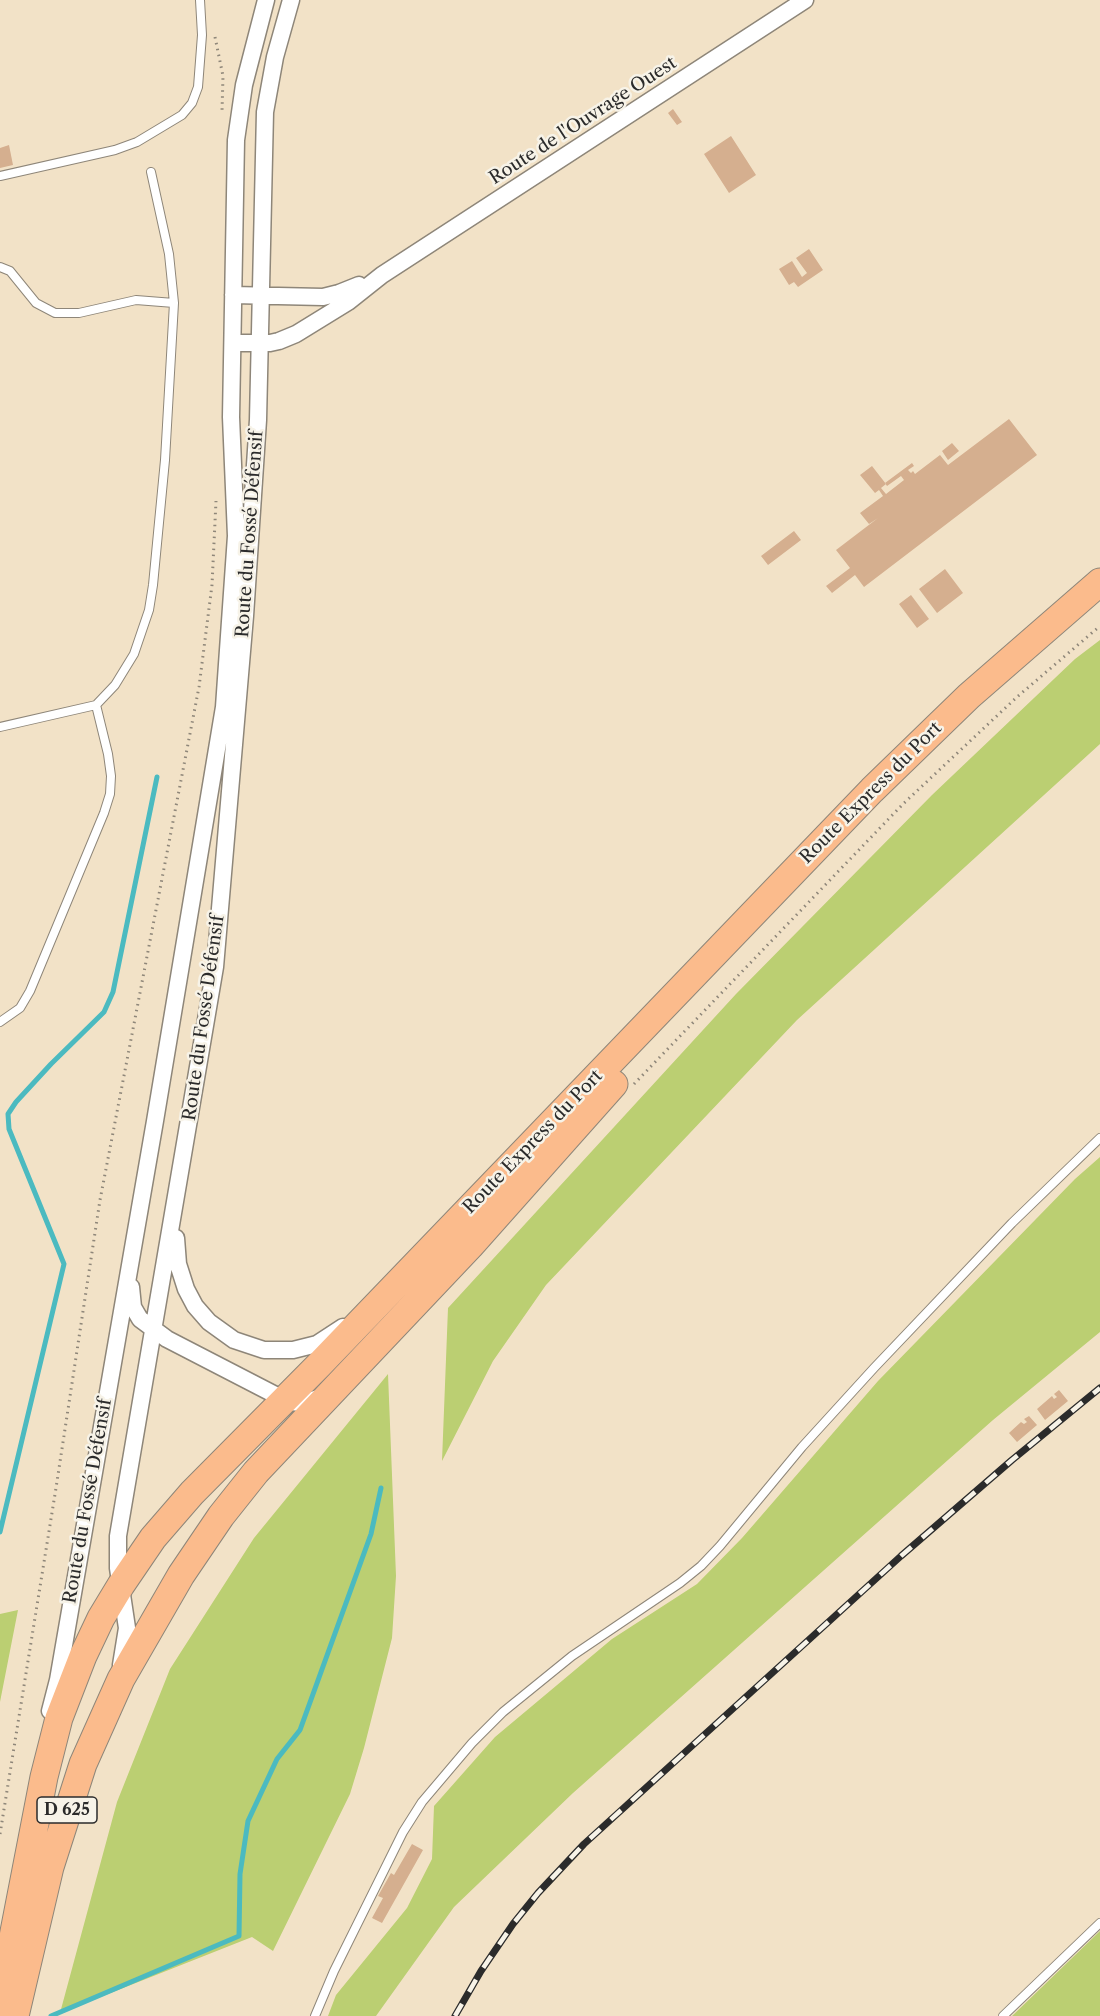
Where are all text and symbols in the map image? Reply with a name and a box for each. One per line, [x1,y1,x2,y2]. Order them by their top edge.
street label: Route de l'Ouvrage Ouest [485,52,681,190]
street label: Route du Fossé Défensif [232,430,268,638]
street label: Route Express du Port [796,718,946,868]
street label: Route du Fossé Défensif [179,914,229,1122]
street label: Route Express du Port [459,1066,607,1218]
street label: Route du Fossé Défensif [59,1397,117,1605]
road number: D 625 [37,1797,97,1823]

